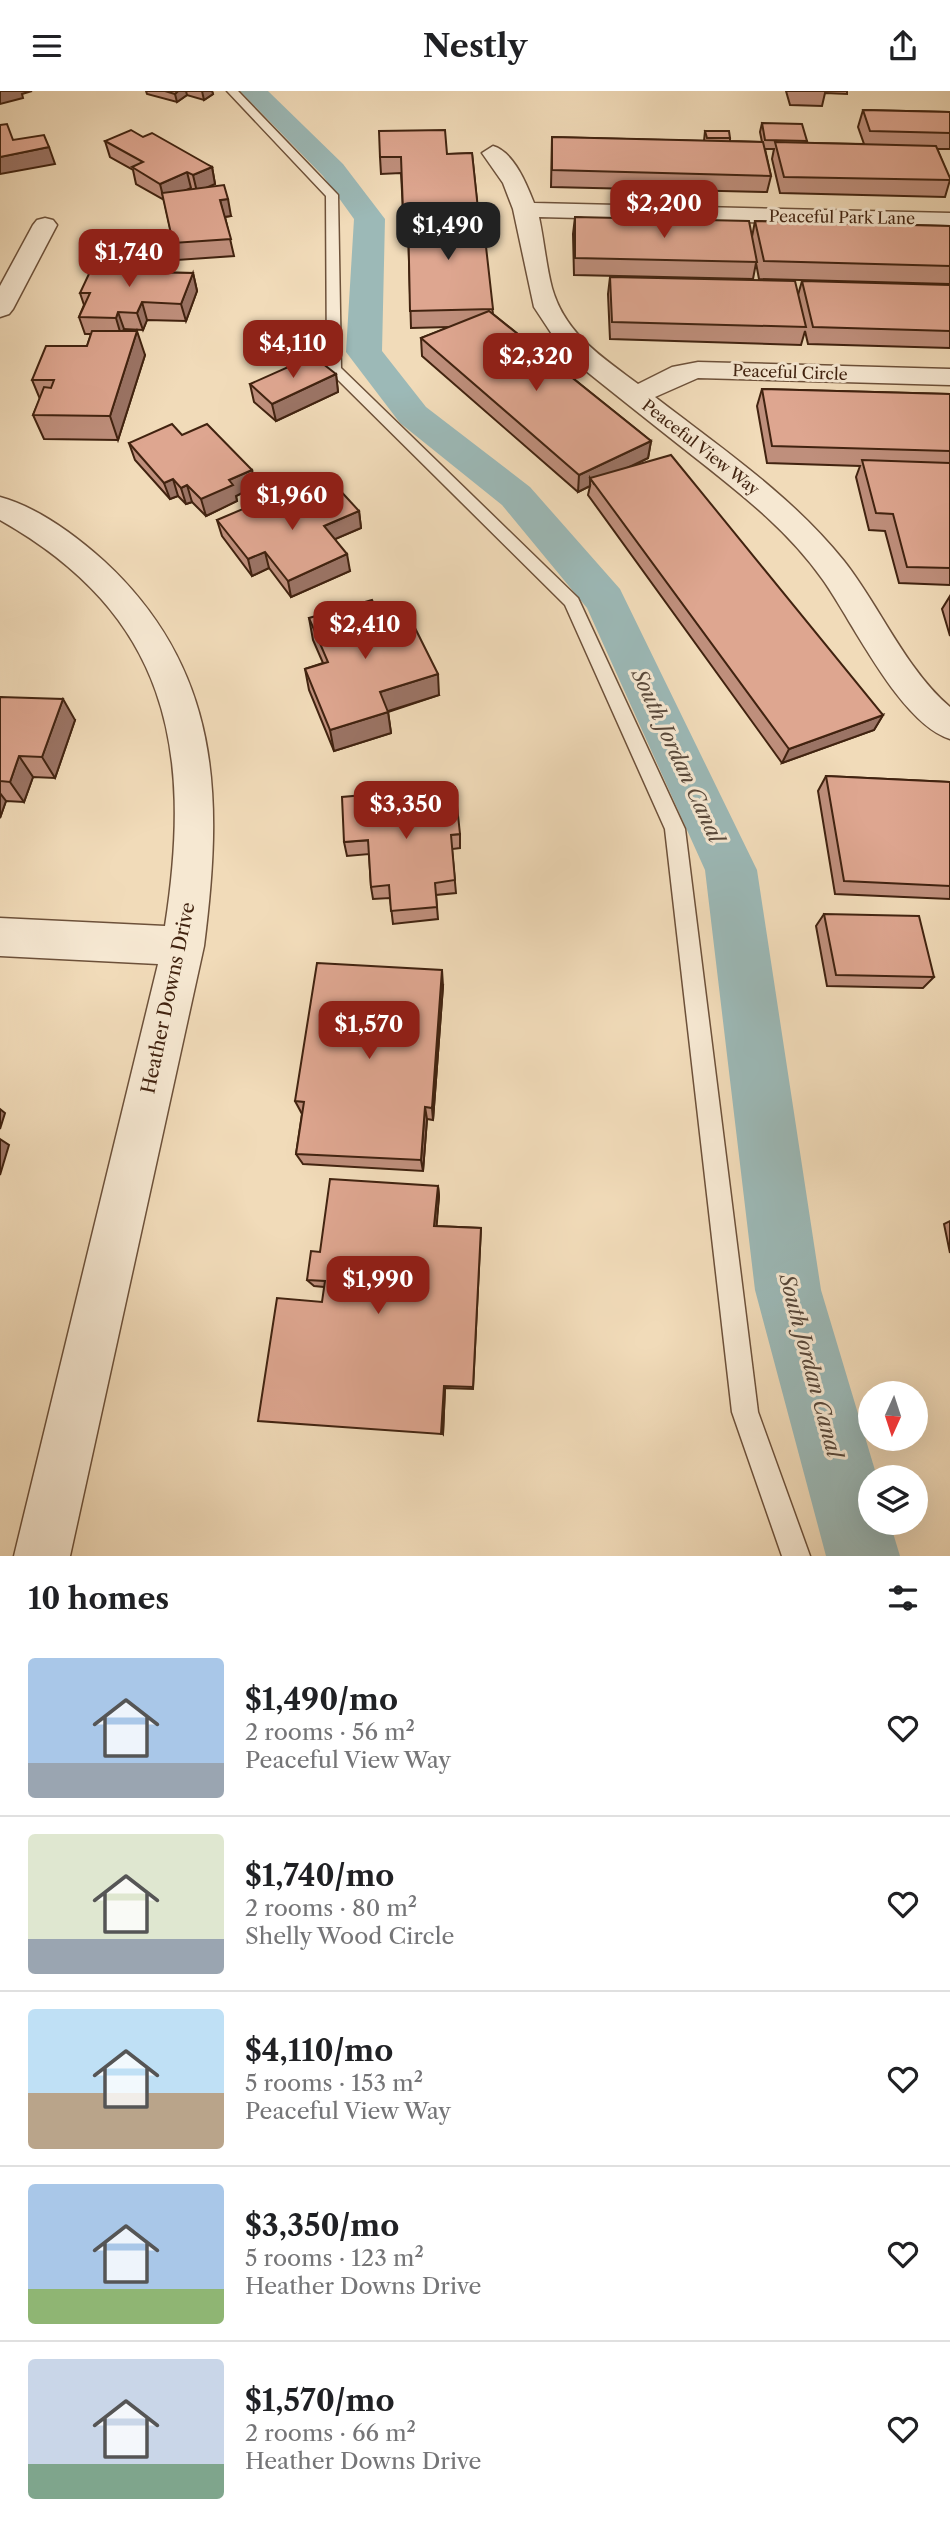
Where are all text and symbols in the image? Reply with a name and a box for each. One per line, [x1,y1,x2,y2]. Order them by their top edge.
text: Nestly [423,26,527,65]
icon: menu [28,27,66,65]
icon: share [884,27,922,65]
pin: $2,200 [607,181,721,240]
text: $2,200 [626,189,702,217]
pin: $1,490 [391,202,505,262]
street label: Peaceful Park Lane [769,206,915,228]
text: $1,490 [412,211,484,239]
pin: $1,740 [72,229,186,289]
text: $1,740 [95,238,163,266]
pin: $4,110 [236,321,350,380]
text: $4,110 [259,329,327,357]
pin: $2,320 [479,334,593,393]
text: $2,320 [499,342,573,370]
street label: Peaceful Circle [732,360,848,384]
street label: Peaceful View Way [638,395,765,500]
pin: $1,960 [235,473,349,532]
text: $1,960 [256,481,328,509]
pin: $2,410 [308,601,422,661]
text: $2,410 [329,610,401,638]
water label: South Jordan Canal [626,663,730,849]
pin: $3,350 [349,781,463,841]
text: $3,350 [370,790,442,818]
street label: Heather Downs Drive [136,900,200,1096]
pin: $1,570 [312,1002,426,1061]
text: $1,570 [335,1010,403,1038]
pin: $1,990 [321,1257,435,1316]
text: $1,990 [342,1265,414,1293]
water label: South Jordan Canal [774,1269,848,1463]
north arrow [858,1381,928,1451]
map controls [858,1381,928,1535]
button: layers [858,1465,928,1535]
icon: filters [884,1579,922,1617]
text: 10 homes [28,1580,169,1617]
text: $1,490/mo [245,1681,398,1718]
icon: home [84,1686,168,1770]
icon: heart [884,1709,922,1747]
text: 2 rooms · 56 m² [245,1718,415,1746]
text: Peaceful View Way [245,1746,451,1774]
text: $1,740/mo [245,1857,394,1894]
icon: home [84,1862,168,1946]
icon: heart [884,1885,922,1923]
text: 2 rooms · 80 m² [245,1894,417,1922]
text: Shelly Wood Circle [245,1922,454,1950]
text: $4,110/mo [245,2032,393,2069]
icon: home [84,2037,168,2121]
icon: heart [884,2060,922,2098]
text: 5 rooms · 153 m² [245,2069,423,2097]
text: Peaceful View Way [245,2097,451,2125]
text: $3,350/mo [245,2207,399,2244]
icon: home [84,2212,168,2296]
icon: heart [884,2235,922,2273]
text: 5 rooms · 123 m² [245,2244,424,2272]
text: Heather Downs Drive [245,2272,481,2300]
text: $1,570/mo [245,2382,395,2419]
icon: home [84,2387,168,2471]
icon: heart [884,2410,922,2448]
text: 2 rooms · 66 m² [245,2419,416,2447]
text: Heather Downs Drive [245,2447,481,2475]

